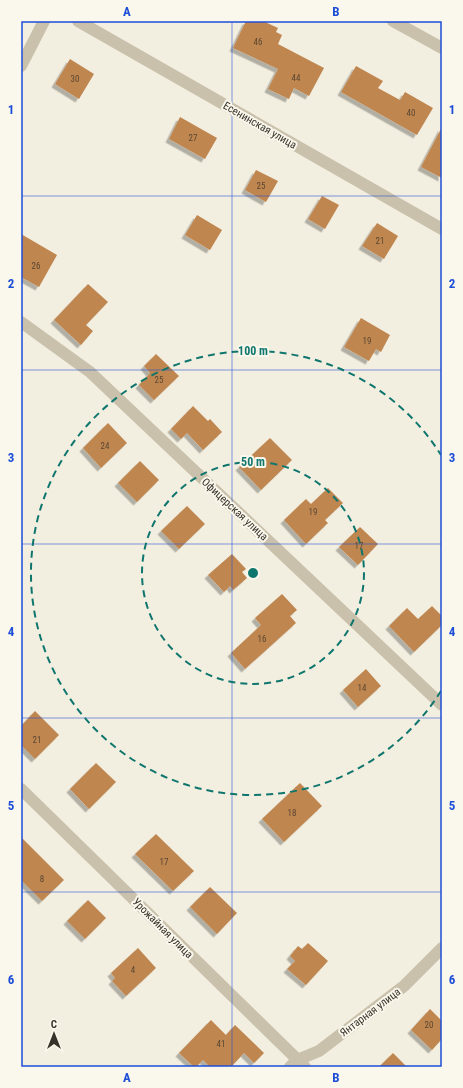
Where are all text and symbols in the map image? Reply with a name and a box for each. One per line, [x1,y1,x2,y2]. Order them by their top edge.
text: A [123,4,131,19]
text: B [332,4,340,19]
house number: 46 [254,37,262,47]
house number: 44 [292,73,301,83]
house number: 30 [71,74,79,84]
street label: Есенинская улица [221,99,299,152]
text: 1 [8,102,14,117]
text: 1 [449,102,455,117]
house number: 40 [407,108,415,118]
house number: 27 [189,133,198,143]
house number: 25 [257,181,266,191]
house number: 21 [376,236,384,246]
house number: 26 [32,261,40,271]
text: 2 [8,276,15,291]
text: 2 [449,276,456,291]
house number: 19 [363,336,371,346]
text: 100 m [238,344,268,358]
house number: 25 [155,375,164,385]
house number: 24 [101,441,110,451]
text: 3 [8,450,14,465]
text: 3 [449,450,455,465]
text: 50 m [241,455,265,469]
street label: Офицерская улица [199,475,270,543]
house number: 19 [309,507,317,517]
house number: 17 [355,541,364,551]
centre of rings [246,566,260,580]
text: 4 [8,624,15,639]
text: 4 [449,624,456,639]
house number: 16 [258,634,266,644]
house number: 14 [358,683,367,693]
house number: 21 [33,735,41,745]
text: 5 [8,798,15,813]
text: 5 [449,798,456,813]
house number: 18 [288,808,296,818]
house number: 17 [160,857,169,867]
house number: 8 [40,874,44,884]
street label: Урожайная улица [130,896,195,961]
house number: 4 [131,965,136,975]
text: 6 [8,972,15,987]
text: 6 [449,972,456,987]
street label: Янтарная улица [337,985,403,1039]
north arrow [34,1014,74,1054]
text: С [51,1018,57,1031]
house number: 20 [425,1020,433,1030]
house number: 41 [217,1039,225,1049]
text: A [123,1070,131,1085]
text: B [332,1070,340,1085]

